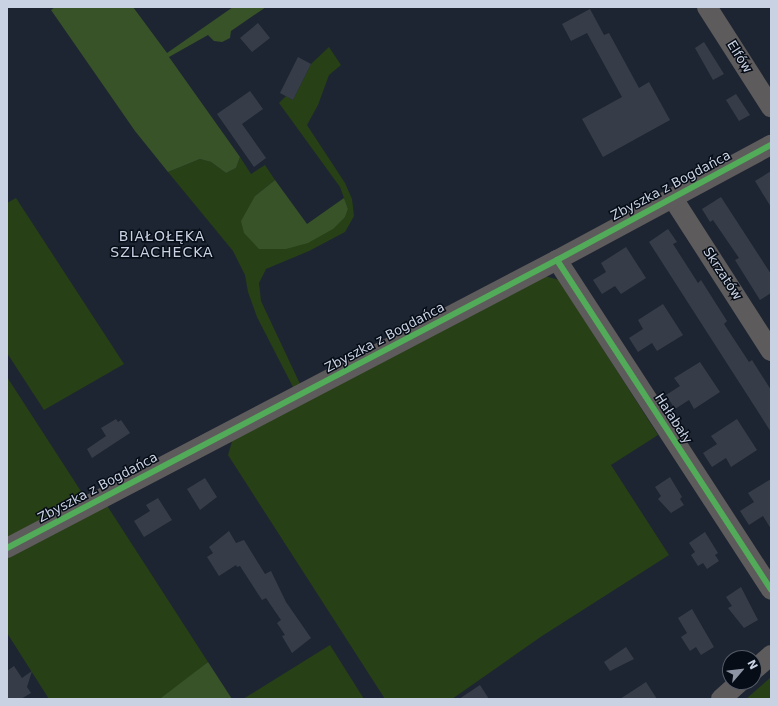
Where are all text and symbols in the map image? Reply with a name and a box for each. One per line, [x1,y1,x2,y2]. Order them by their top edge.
street label: Elfów [723,38,755,76]
street label: Zbyszka z Bogdańca [608,148,734,224]
district label: BIAŁOŁĘKA SZLACHECKA [110,228,214,260]
street label: Skrzatów [699,245,745,303]
street label: Zbyszka z Bogdańca [322,300,448,376]
street label: Hałabały [651,391,695,447]
street label: Zbyszka z Bogdańca [35,450,161,526]
north arrow [722,650,762,690]
text: N [744,657,760,672]

